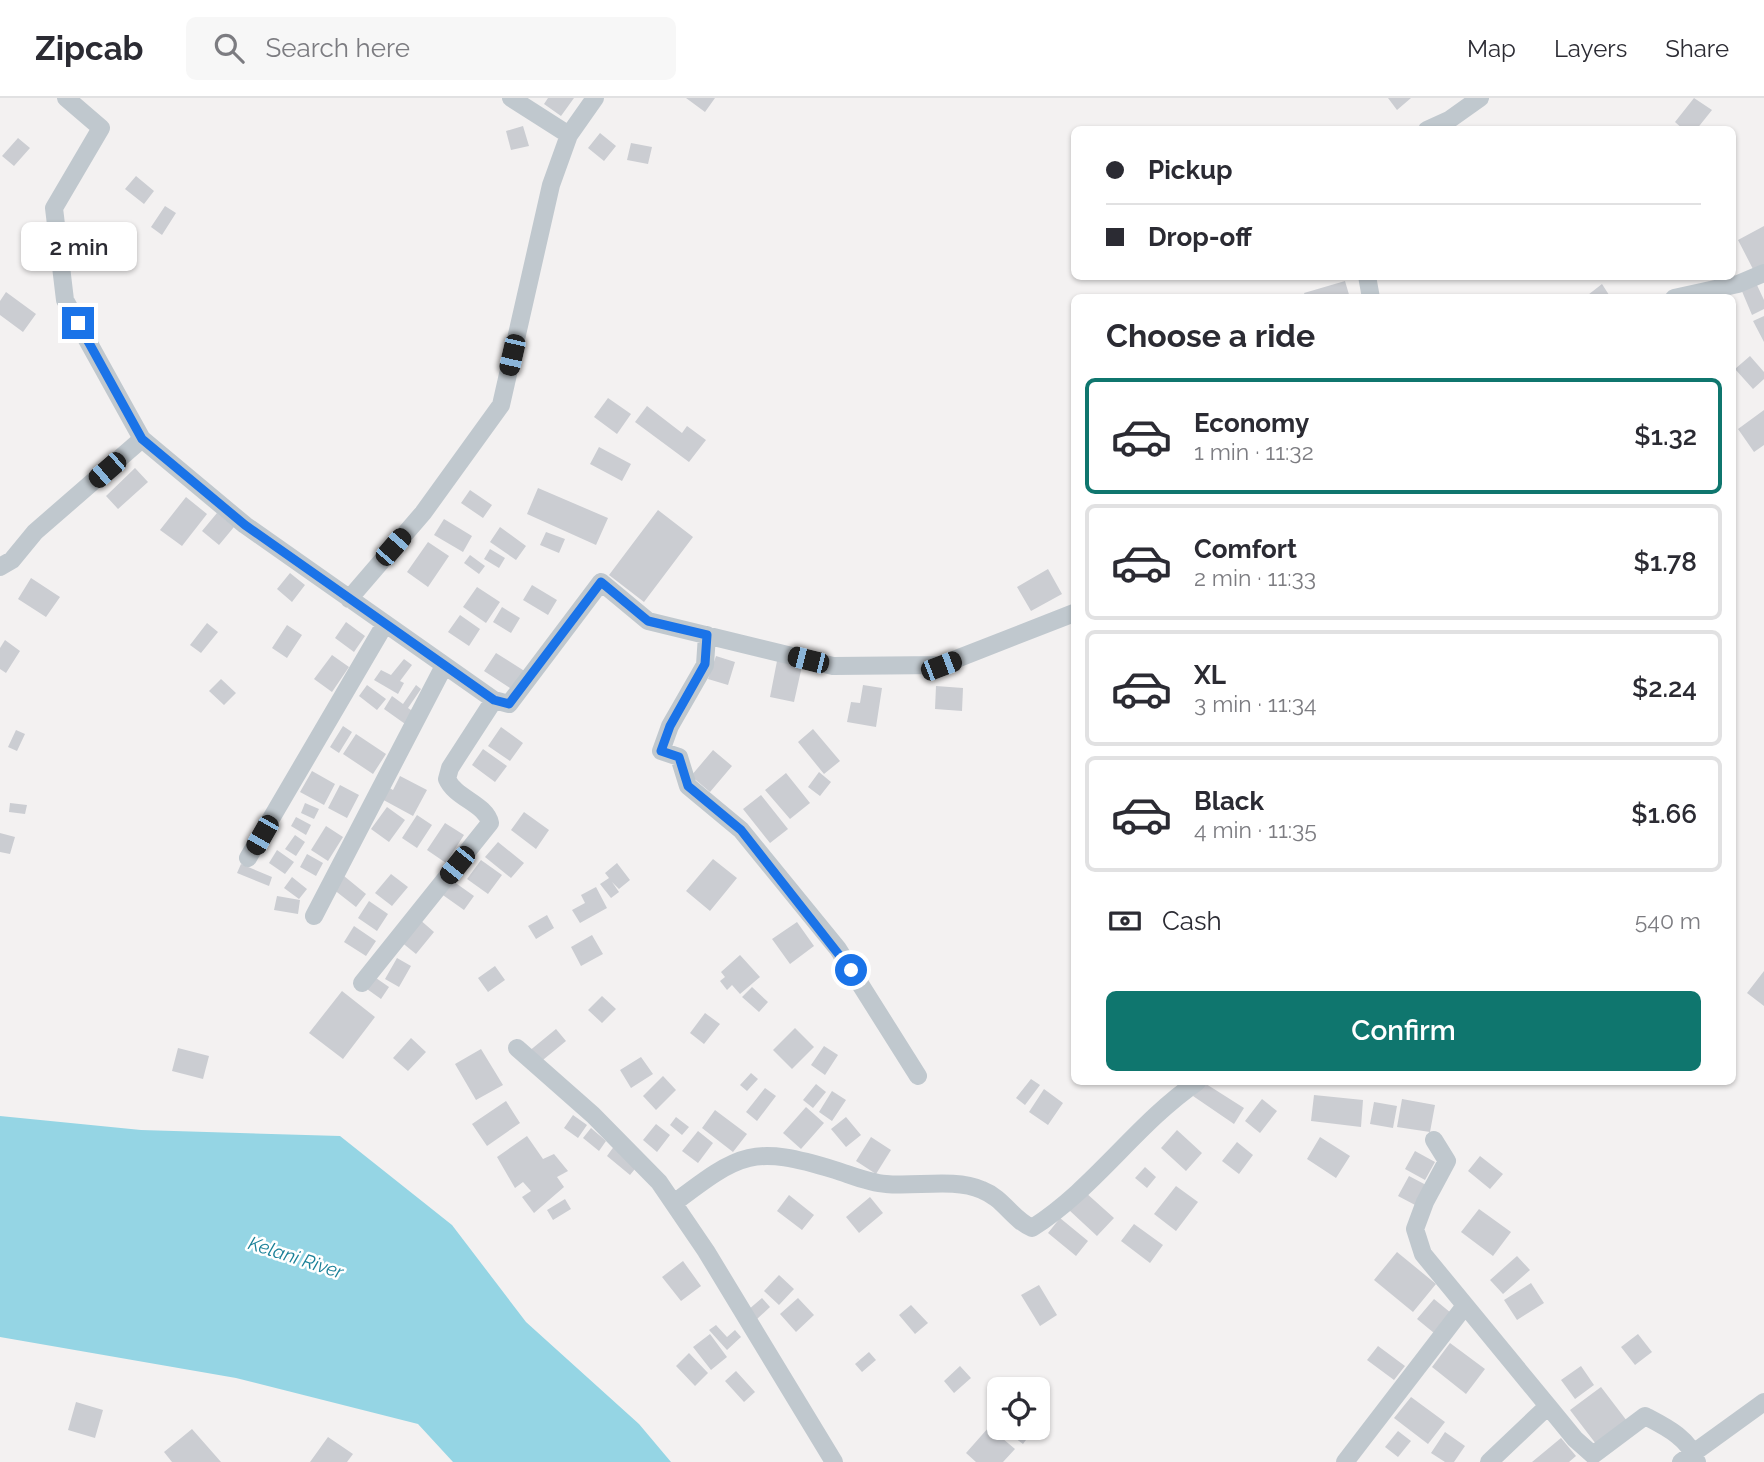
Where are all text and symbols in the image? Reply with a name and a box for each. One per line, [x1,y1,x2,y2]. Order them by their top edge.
search box [186,17,676,80]
text: Zipcab [35,29,144,68]
icon: search [210,29,248,67]
text: Search here [266,33,410,63]
text: Map [1467,34,1516,63]
text: Layers [1554,34,1627,63]
text: Share [1665,34,1729,63]
text: Pickup [1148,155,1233,185]
callout: 2 min [20,222,136,271]
text: Drop-off [1148,222,1252,252]
text: 2 min [50,233,108,260]
route end [62,307,94,339]
text: Choose a ride [1106,317,1315,354]
car [498,332,527,378]
icon: car [1110,405,1173,468]
text: Economy [1194,408,1309,438]
text: $1.32 [1634,421,1697,451]
text: 1 min · 11:32 [1194,438,1314,465]
car [85,448,130,492]
car [372,524,415,570]
icon: car [1110,531,1173,594]
text: Comfort [1194,534,1297,564]
text: $1.78 [1634,547,1697,577]
text: 2 min · 11:33 [1194,564,1316,591]
car [786,645,831,675]
car [918,649,965,683]
icon: car [1110,657,1173,720]
text: XL [1194,660,1226,690]
text: $2.24 [1632,673,1697,703]
text: 3 min · 11:34 [1194,690,1317,717]
icon: car [1110,783,1173,846]
text: Black [1194,786,1264,816]
text: $1.66 [1631,799,1697,829]
car [243,812,282,858]
text: 4 min · 11:35 [1194,816,1317,843]
car [436,842,479,888]
icon: cash [1106,902,1144,940]
text: Cash [1162,906,1222,936]
text: 540 m [1635,907,1701,934]
route start [835,954,867,986]
button: Confirm [1106,991,1701,1071]
water label: Kelani River [246,1231,348,1283]
map controls [987,1377,1050,1440]
button: locate [987,1377,1050,1440]

